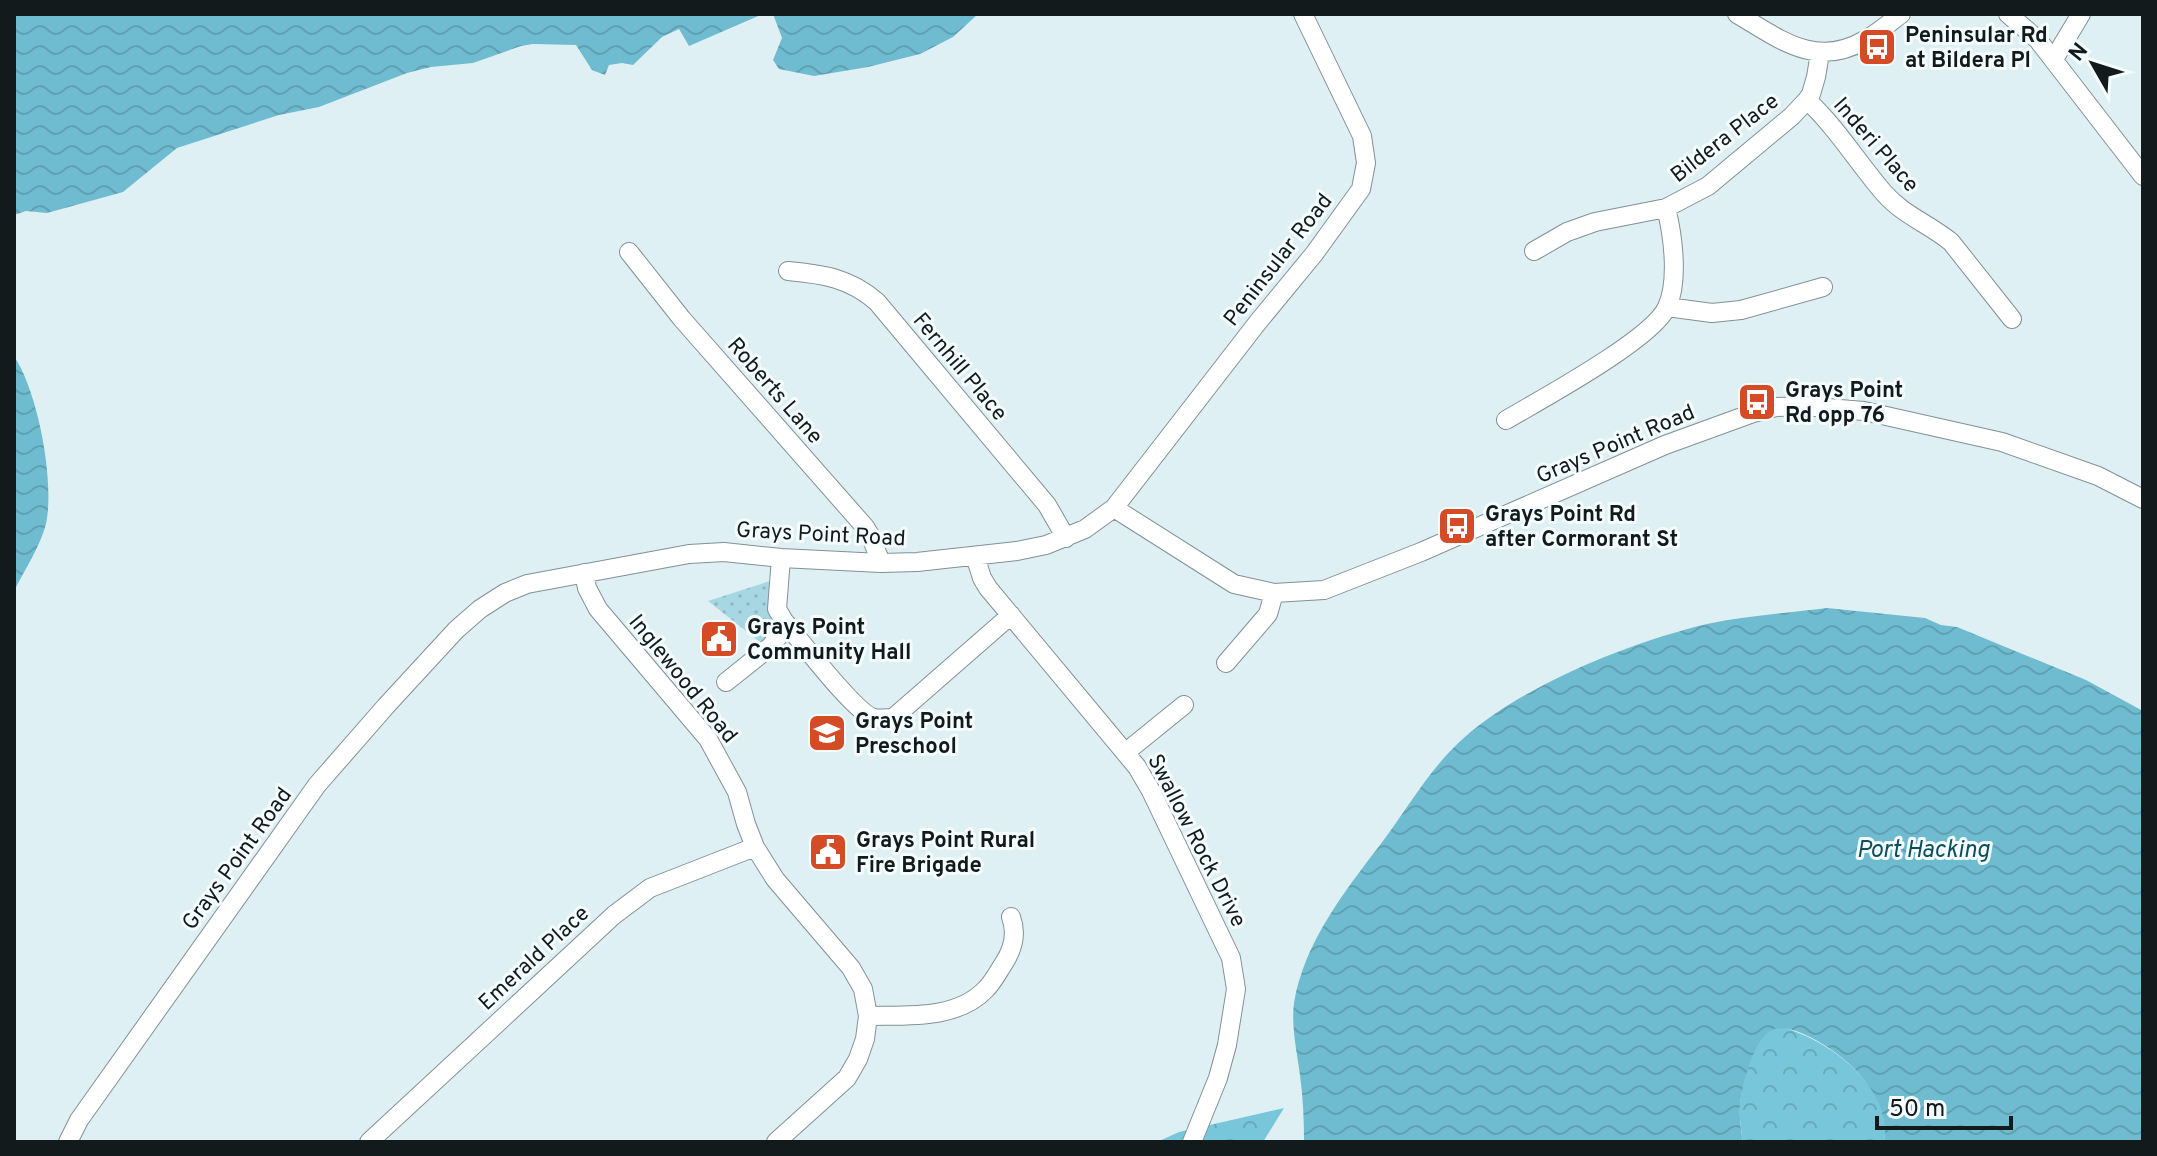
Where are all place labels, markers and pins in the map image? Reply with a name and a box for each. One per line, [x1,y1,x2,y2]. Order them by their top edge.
place label: Peninsular Rd at Bildera Pl [1905,23,2048,75]
bus stop icon: Peninsular Rd at Bildera Pl [1856,26,1898,68]
place label: Grays Point Rd opp 76 [1785,378,1903,430]
bus stop icon: Grays Point Rd opp 76 [1736,381,1778,423]
place label: Grays Point Rd after Cormorant St [1485,502,1678,554]
bus stop icon: Grays Point Rd after Cormorant St [1436,505,1478,547]
place label: Grays Point Community Hall [747,615,911,667]
public building icon: Grays Point Community Hall [698,618,740,660]
place label: Grays Point Preschool [855,709,973,761]
school or university icon: Grays Point Preschool [806,712,848,754]
place label: Grays Point Rural Fire Brigade [856,828,1035,880]
public building icon: Grays Point Rural Fire Brigade [807,831,849,873]

